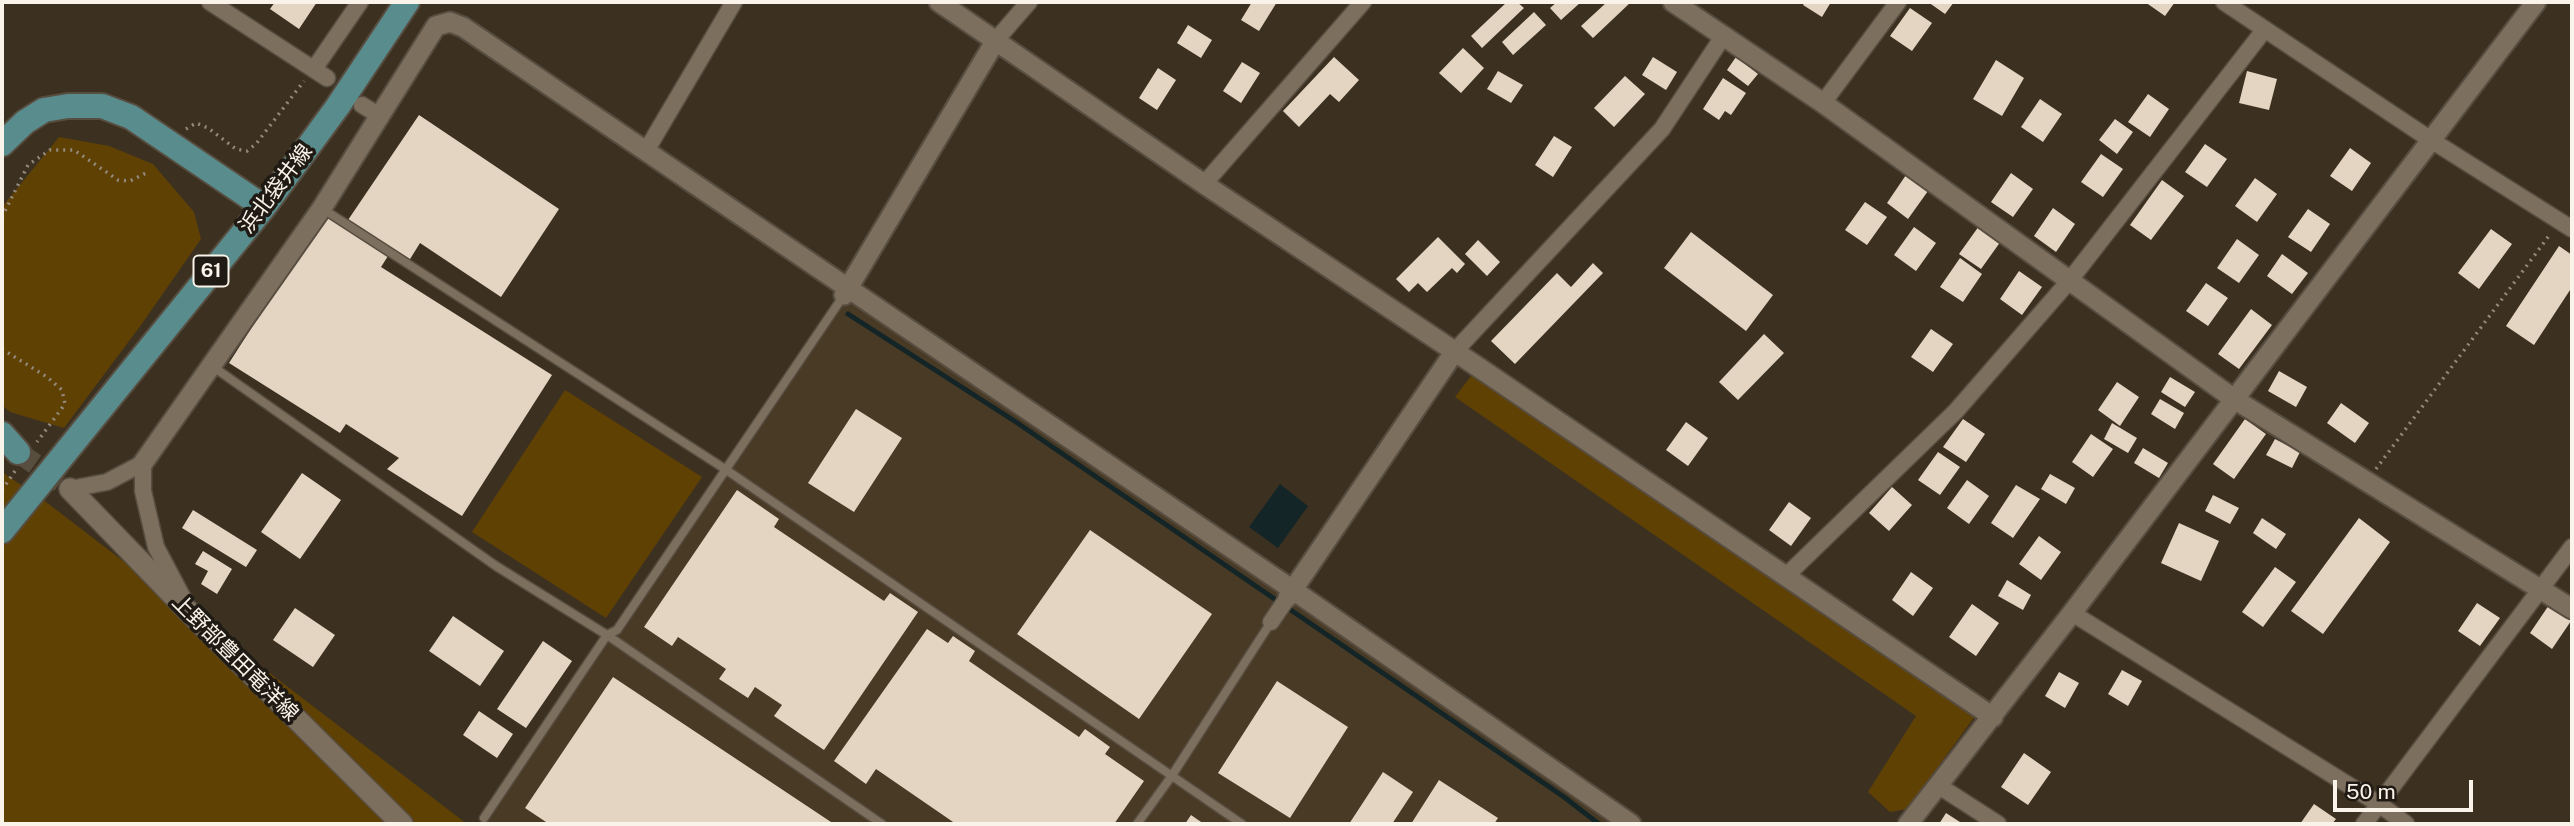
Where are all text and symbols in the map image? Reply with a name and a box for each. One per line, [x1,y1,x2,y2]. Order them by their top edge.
street label: 浜北袋井線 [234,139,318,239]
road number: 61 [194,256,228,286]
street label: 上野部豊田竜洋線 [167,590,303,726]
scale bar [2336,766,2476,810]
text: 50 m [2346,779,2396,804]

